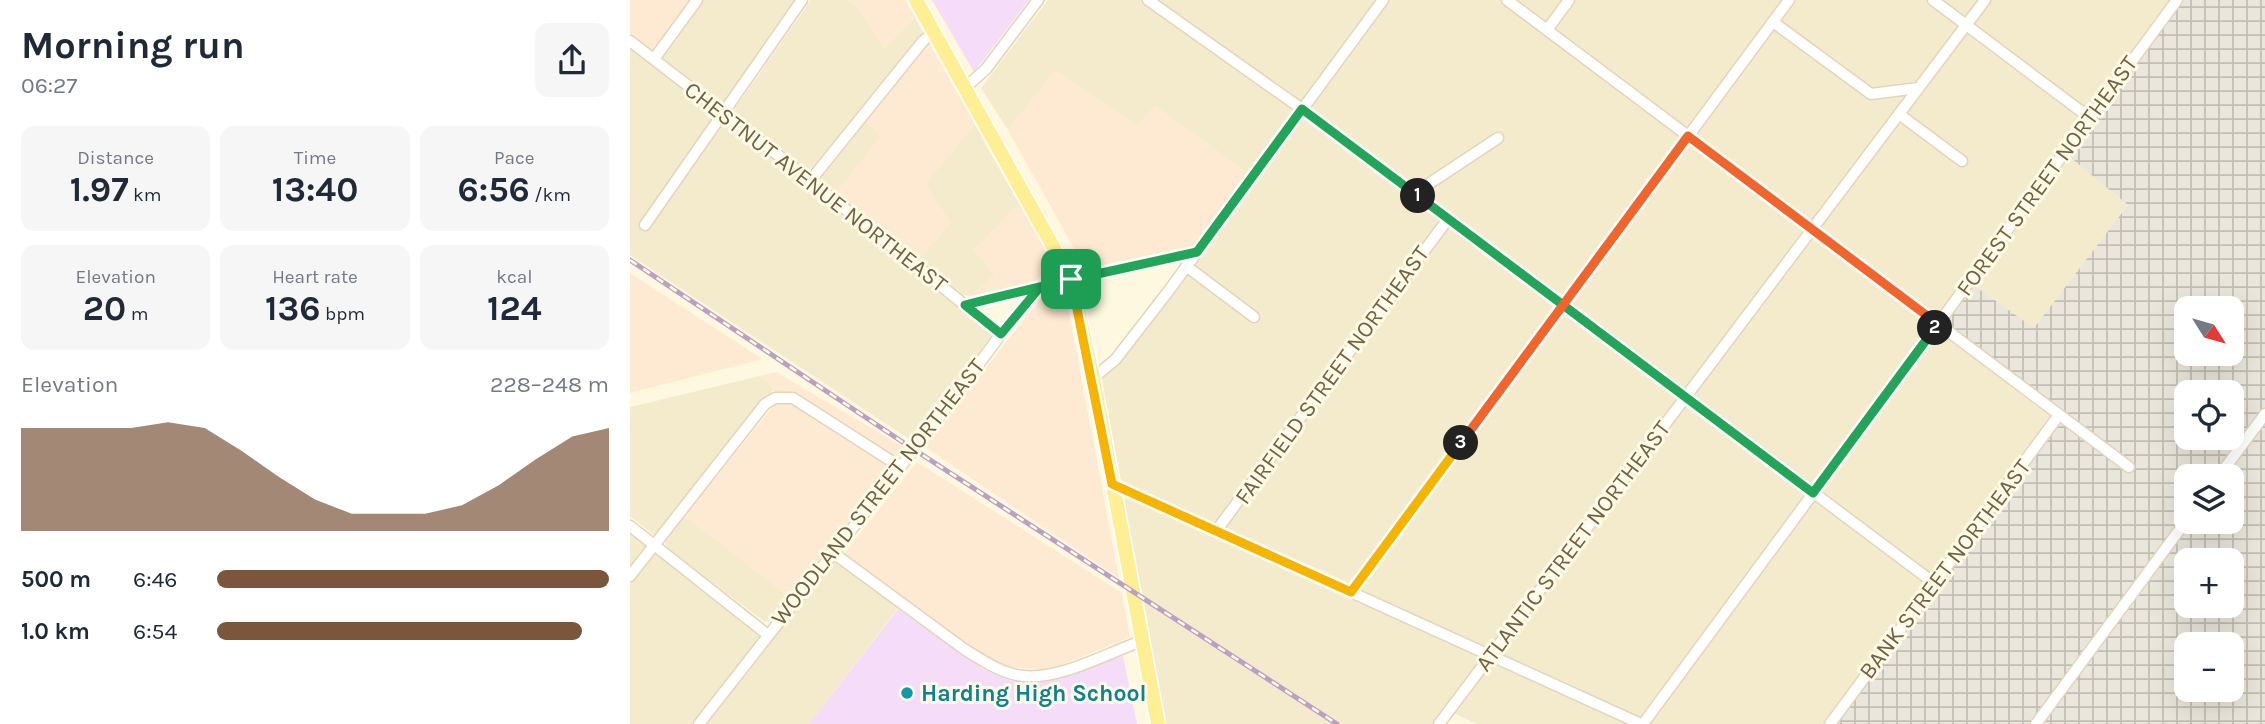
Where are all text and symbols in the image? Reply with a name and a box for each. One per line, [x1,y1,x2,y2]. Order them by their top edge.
text: Morning run [21,23,245,68]
button: share [535,23,609,97]
street label: FOREST STREET NORTHEAST [1951,50,2143,301]
text: 06:27 [21,72,77,99]
street label: CHESTNUT AVENUE NORTHEAST [679,76,953,298]
text: Distance [77,147,154,169]
text: Time [294,147,336,169]
text: Pace [494,147,535,169]
text: 1.97 [70,169,129,210]
text: 13:40 [272,169,358,210]
text: 6:56 [458,169,530,210]
pin: 1 [1400,178,1436,214]
text: km [129,184,162,206]
text: /km [530,184,571,206]
text: 1 [1414,184,1421,206]
street label: FAIRFIELD STREET NORTHEAST [1229,240,1435,509]
pin [1041,249,1101,309]
icon: arrive [1052,260,1090,298]
text: Elevation [75,266,156,288]
text: Heart rate [272,266,358,288]
text: kcal [496,266,532,288]
text: 20 [83,288,126,329]
text: 136 [265,288,320,329]
text: 124 [487,288,542,329]
north arrow [2174,296,2244,366]
map controls [2174,296,2244,702]
text: m [126,303,148,325]
text: bpm [320,303,365,325]
pin: 2 [1918,310,1952,346]
text: 2 [1929,316,1940,338]
street label: WOODLAND STREET NORTHEAST [765,353,991,631]
text: Elevation [21,371,118,398]
text: 228–248 m [490,371,609,398]
button: locate [2174,380,2244,450]
street label: ATLANTIC STREET NORTHEAST [1470,415,1676,676]
pin: 3 [1444,426,1478,460]
text: 3 [1455,431,1466,453]
street label: BANK STREET NORTHEAST [1854,453,2037,684]
button: layers [2174,464,2244,534]
button: + [2174,548,2244,618]
text: 500 m [21,566,91,593]
text: 6:46 [133,566,177,593]
text: 1.0 km [21,618,90,645]
text: 6:54 [133,618,177,645]
button: − [2174,632,2244,702]
place label: Harding High School [921,680,1146,707]
marker: Harding High School [899,685,915,701]

